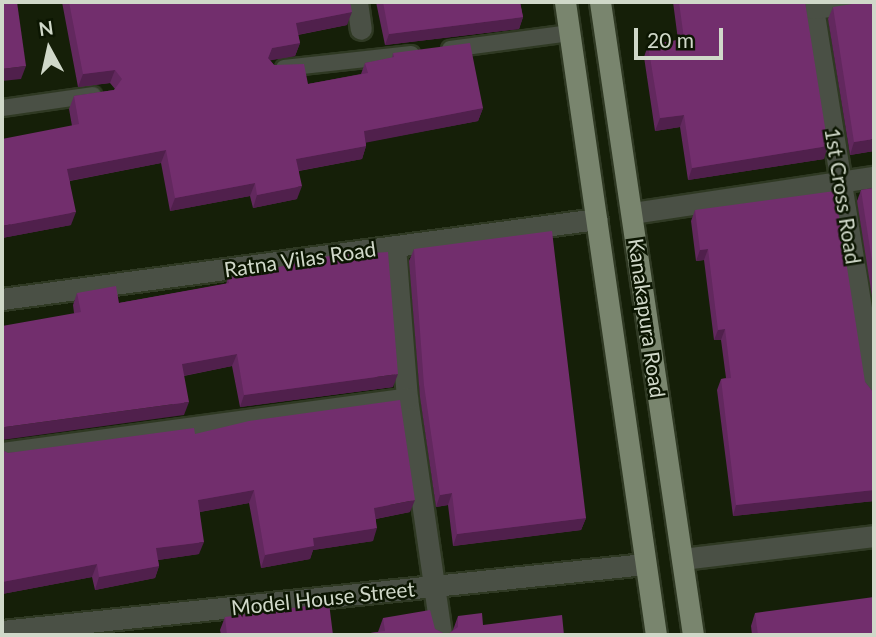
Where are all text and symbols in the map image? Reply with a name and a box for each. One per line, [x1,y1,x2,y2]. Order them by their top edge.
north arrow [14,14,84,84]
scale bar [638,14,727,58]
text: N [37,15,55,40]
text: 20 m [647,27,694,52]
street label: 1st Cross Road [820,126,866,266]
street label: Ratna Vilas Road [222,236,378,282]
street label: Kanakapura Road [623,237,671,399]
street label: Model House Street [230,576,416,620]

